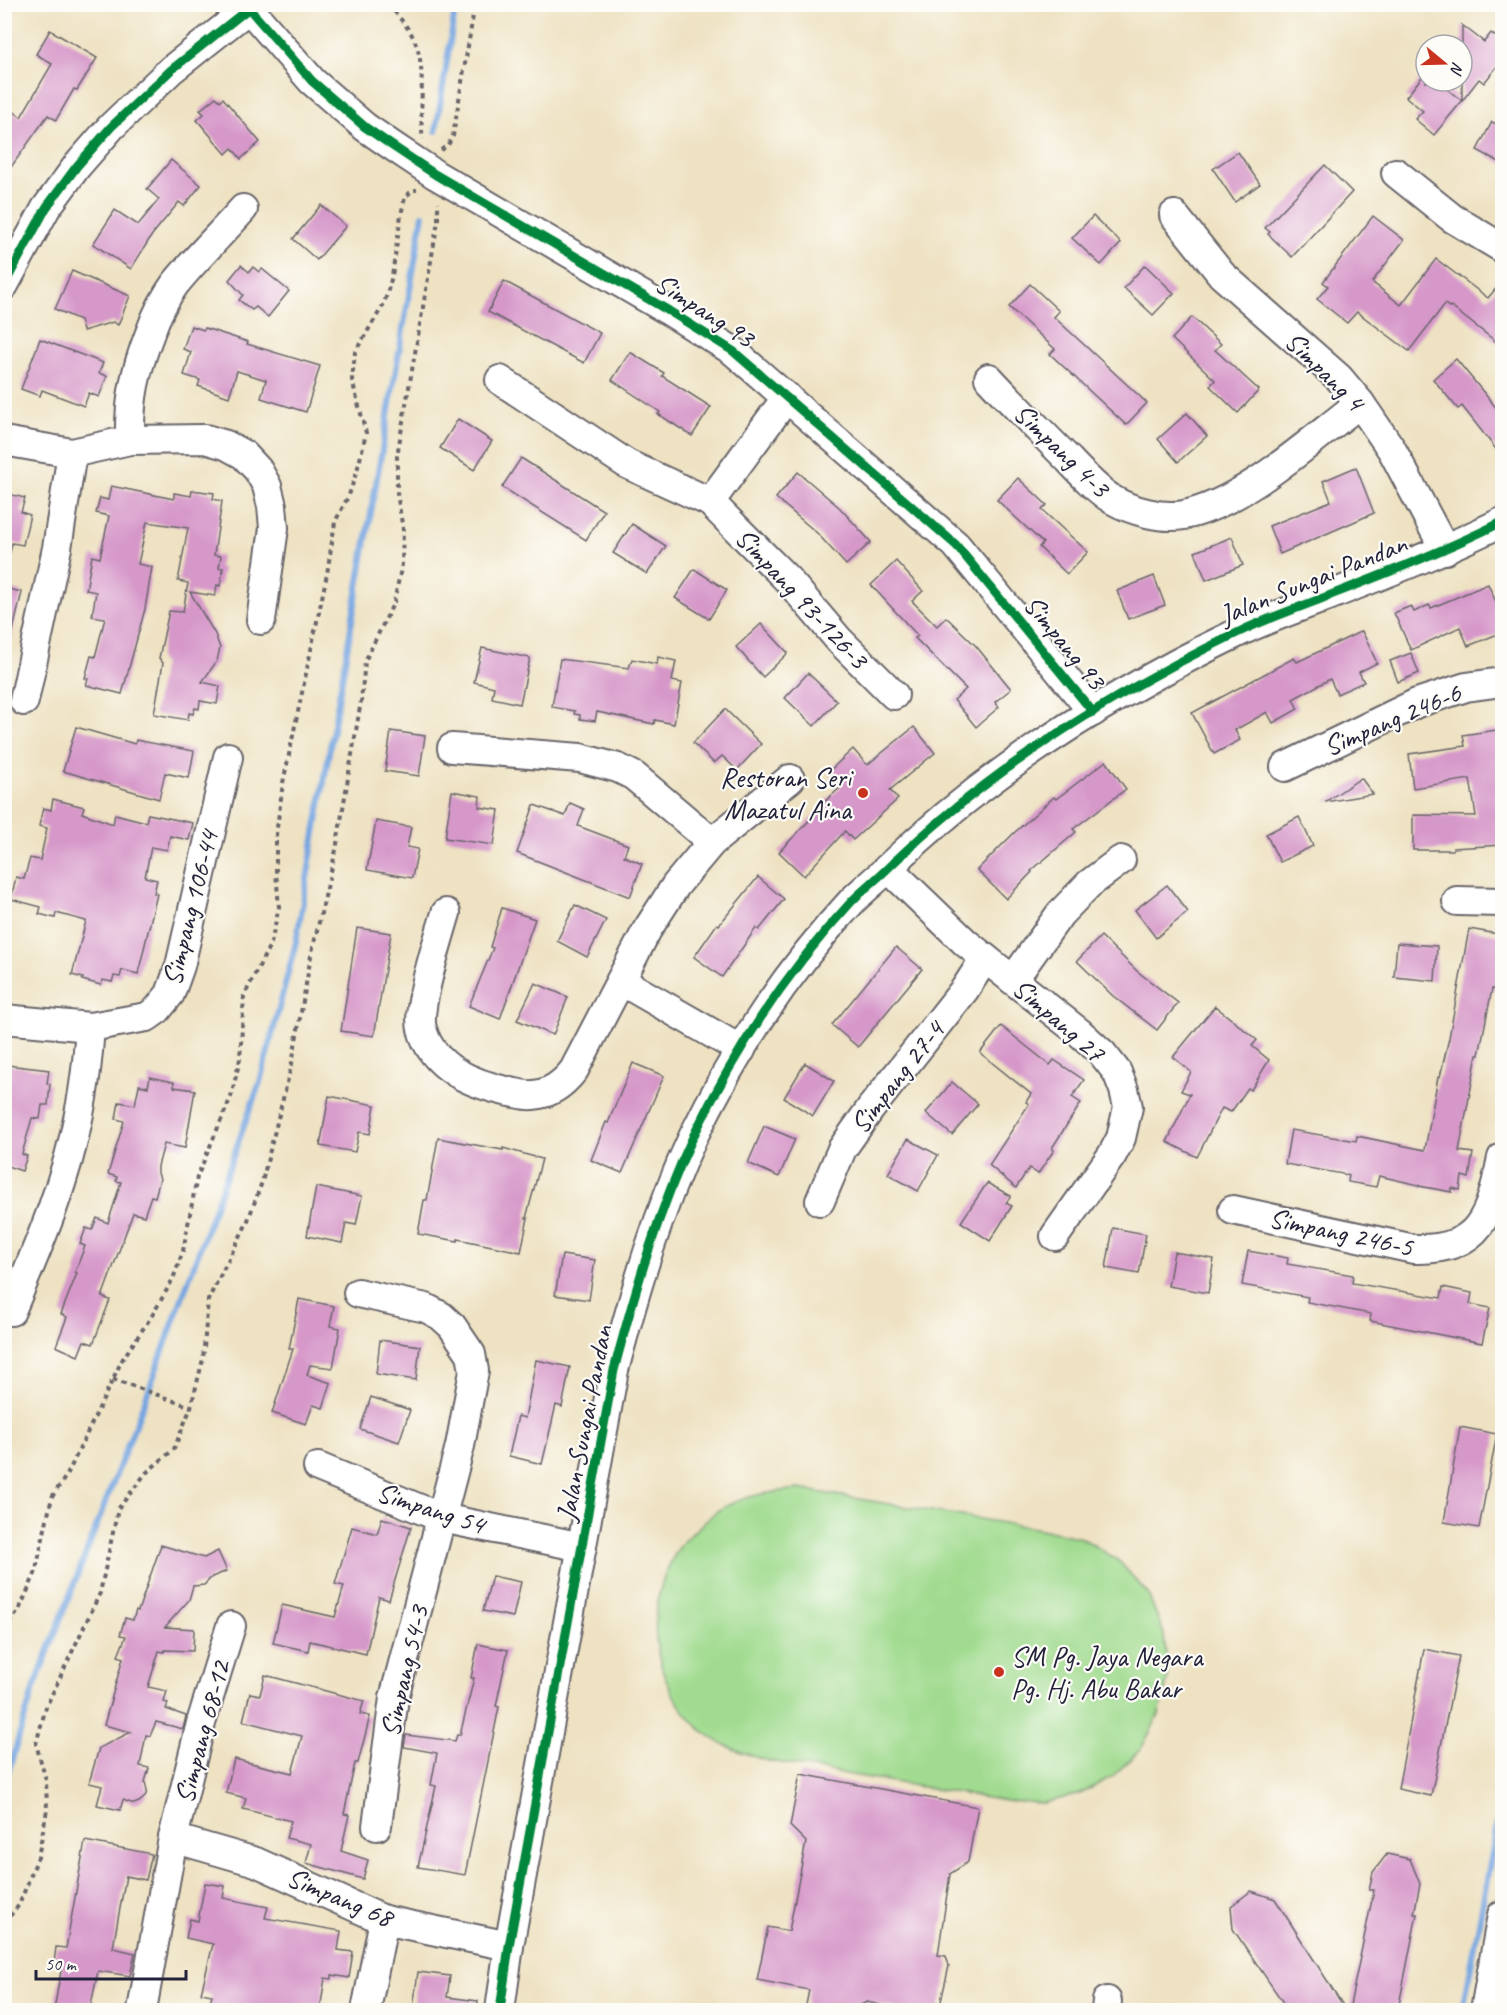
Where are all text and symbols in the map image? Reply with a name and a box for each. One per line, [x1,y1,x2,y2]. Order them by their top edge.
north arrow [1414,33,1474,93]
text: N [1445,60,1468,78]
street label: Simpang 93 [649,265,763,356]
street label: Simpang 4 [1278,324,1374,420]
street label: Simpang 4-3 [1006,396,1119,506]
street label: Simpang 93-126-3 [728,520,878,678]
street label: Jalan Sungai Pandan [1213,525,1413,633]
street label: Simpang 93 [1016,588,1115,698]
street label: Simpang 246-6 [1318,674,1467,764]
place label: Restoran Seri Mazatul Aina [720,760,855,827]
marker: Restoran Seri Mazatul Aina [856,786,870,800]
street label: Simpang 106-44 [154,825,227,989]
street label: Simpang 27 [1005,970,1114,1071]
street label: Simpang 27-4 [842,1012,953,1140]
street label: Simpang 246-5 [1266,1200,1417,1265]
street label: Jalan Sungai Pandan [548,1321,620,1526]
street label: Simpang 54 [373,1474,492,1543]
street label: Simpang 54-3 [372,1600,437,1740]
place label: SM Pg. Jaya Negara Pg. Hj. Abu Bakar [1011,1639,1204,1706]
street label: Simpang 68-12 [166,1655,238,1807]
marker: SM Pg. Jaya Negara Pg. Hj. Abu Bakar [992,1665,1006,1679]
street label: Simpang 68 [282,1859,400,1936]
scale bar [36,1943,186,1981]
text: 50 m [45,1953,78,1975]

